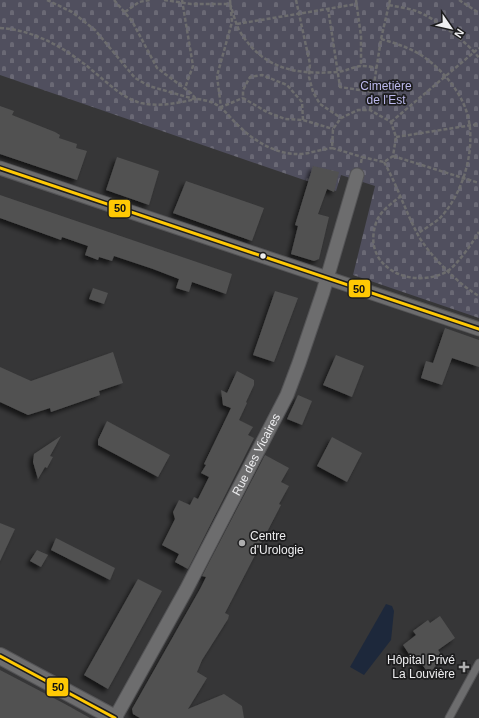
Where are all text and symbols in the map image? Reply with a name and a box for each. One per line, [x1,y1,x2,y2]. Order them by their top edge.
north arrow [431,8,471,48]
text: N [452,27,466,40]
park label: Cimetière de l'Est [360,79,412,107]
line badge: 50 [108,199,131,218]
text: 50 [114,202,126,214]
unlabelled marker [258,251,268,261]
line badge: 50 [348,279,371,298]
text: 50 [353,283,365,295]
street label: Rue des Vicaires [229,411,283,498]
place label: Centre d'Urologie [250,529,304,557]
marker: Centre d'Urologie [237,538,247,548]
place label: Hôpital Privé La Louvière [387,653,455,681]
marker: Hôpital Privé La Louvière [458,661,470,673]
line badge: 50 [46,677,69,697]
text: 50 [52,681,64,693]

